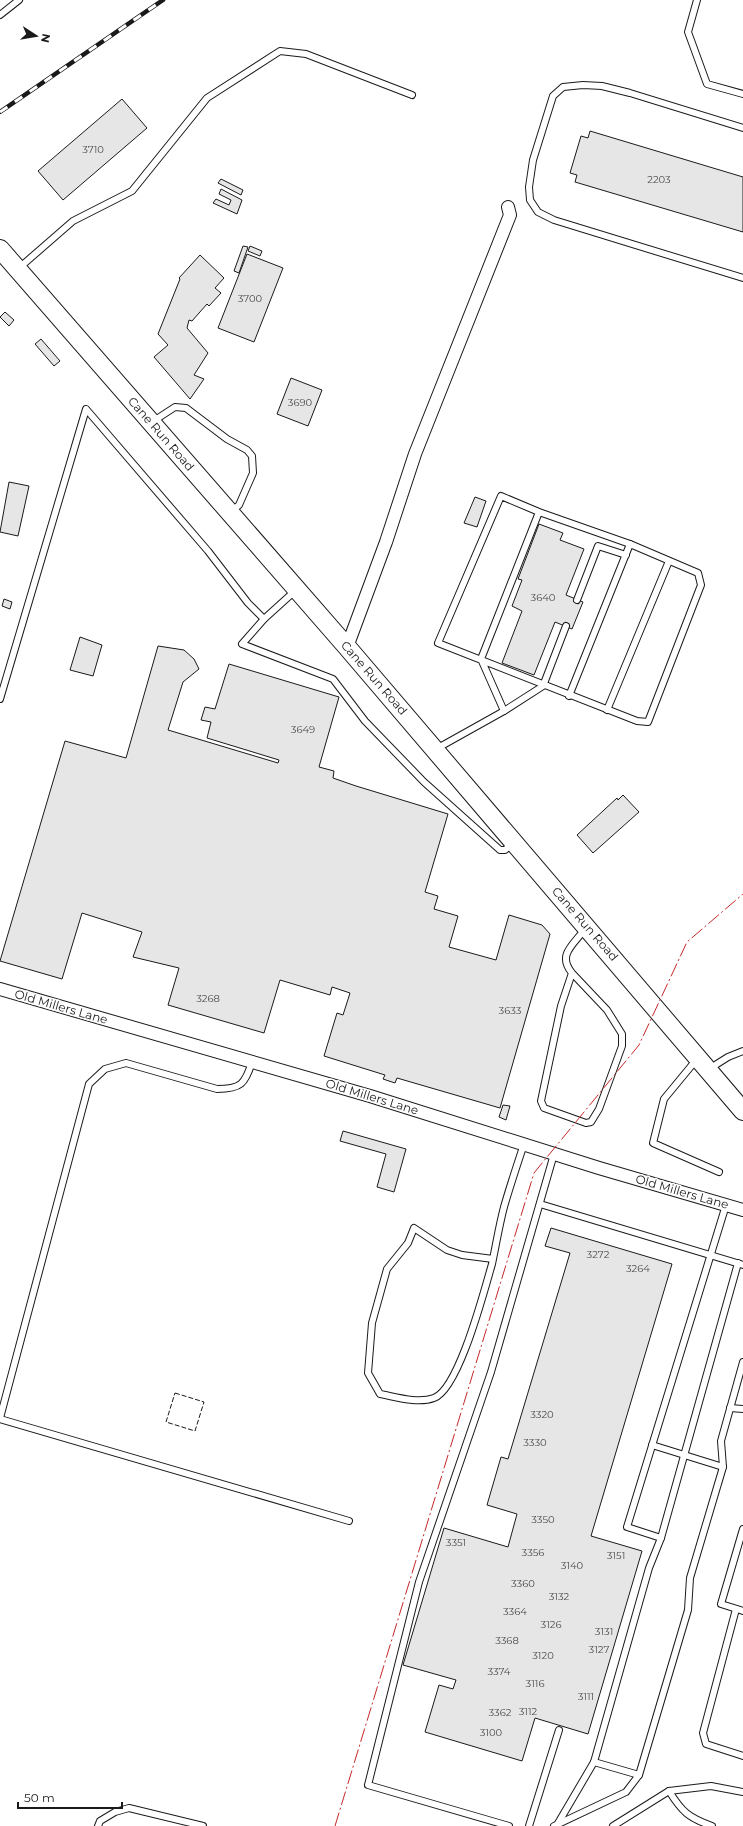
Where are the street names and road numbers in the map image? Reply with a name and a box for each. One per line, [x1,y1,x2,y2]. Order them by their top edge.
street label: Cane Run Road [125,394,198,474]
street label: Cane Run Road [338,638,411,718]
street label: Cane Run Road [549,884,622,964]
street label: Old Millers Lane [13,986,109,1027]
street label: Old Millers Lane [324,1075,420,1118]
street label: Old Millers Lane [634,1171,730,1212]

